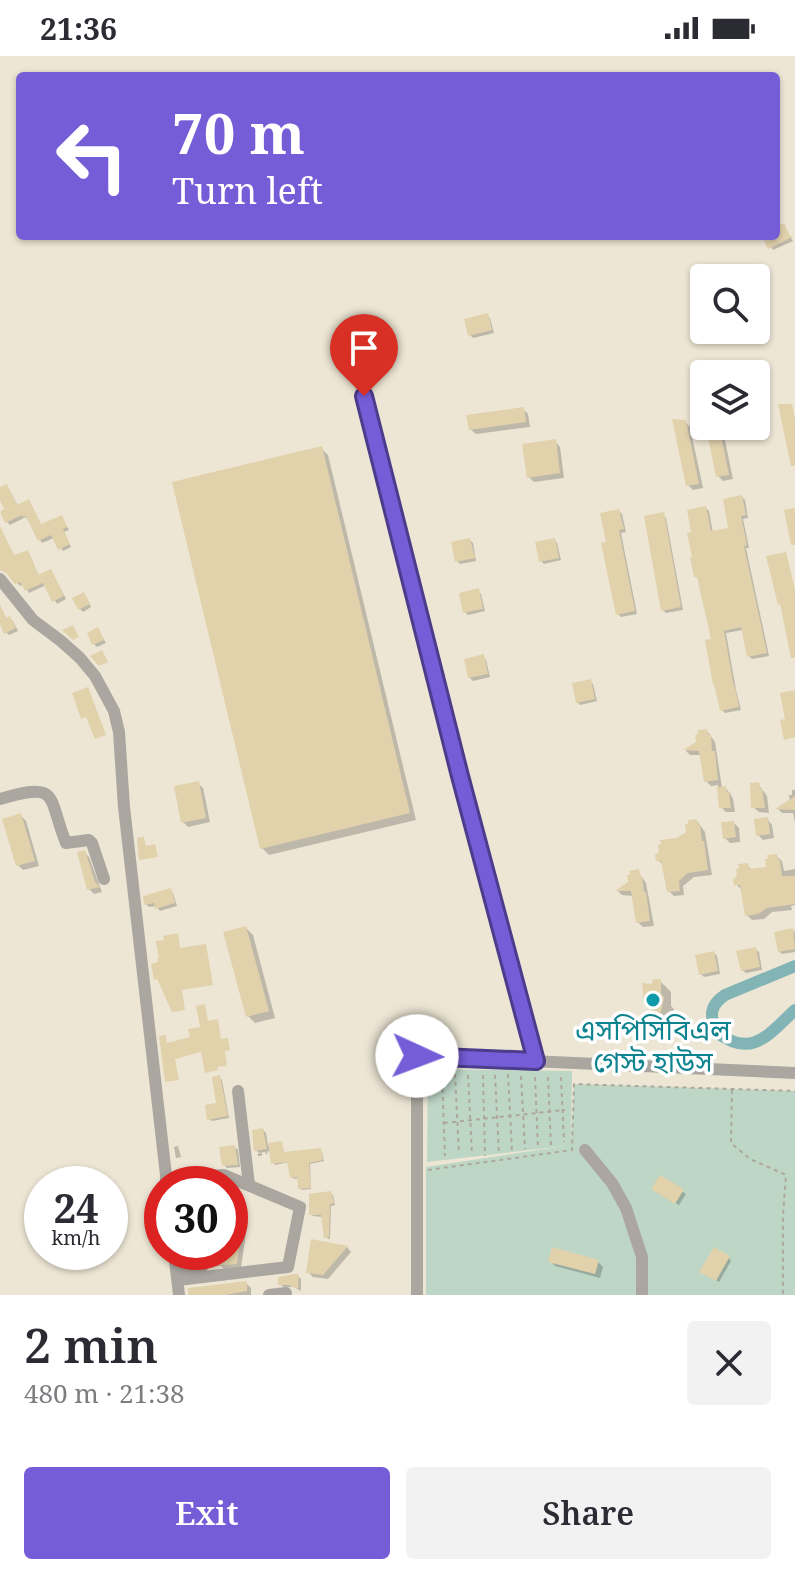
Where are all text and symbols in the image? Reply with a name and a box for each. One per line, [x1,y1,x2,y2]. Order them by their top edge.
text: 21:36 [40,8,117,49]
text: 70 m [172,94,305,170]
icon: left [40,104,144,208]
text: Turn left [172,166,323,215]
map controls [690,264,770,440]
button: search [690,264,770,344]
pin [330,314,398,396]
icon: arrive [342,326,386,370]
button: layers [690,360,770,440]
marker: এসপিসিবিএল গেস্ট হাউস [644,991,662,1009]
place label: এসপিসিবিএল গেস্ট হাউস [575,1010,731,1080]
position arrow [375,1014,459,1098]
speed limit sign: 30 [144,1166,248,1270]
text: 24 [53,1180,99,1235]
text: km/h [51,1224,101,1251]
text: 2 min [24,1312,158,1377]
button: close [687,1321,771,1405]
text: 480 m · 21:38 [24,1375,185,1411]
button: Exit [24,1467,390,1559]
button: Share [406,1467,771,1559]

